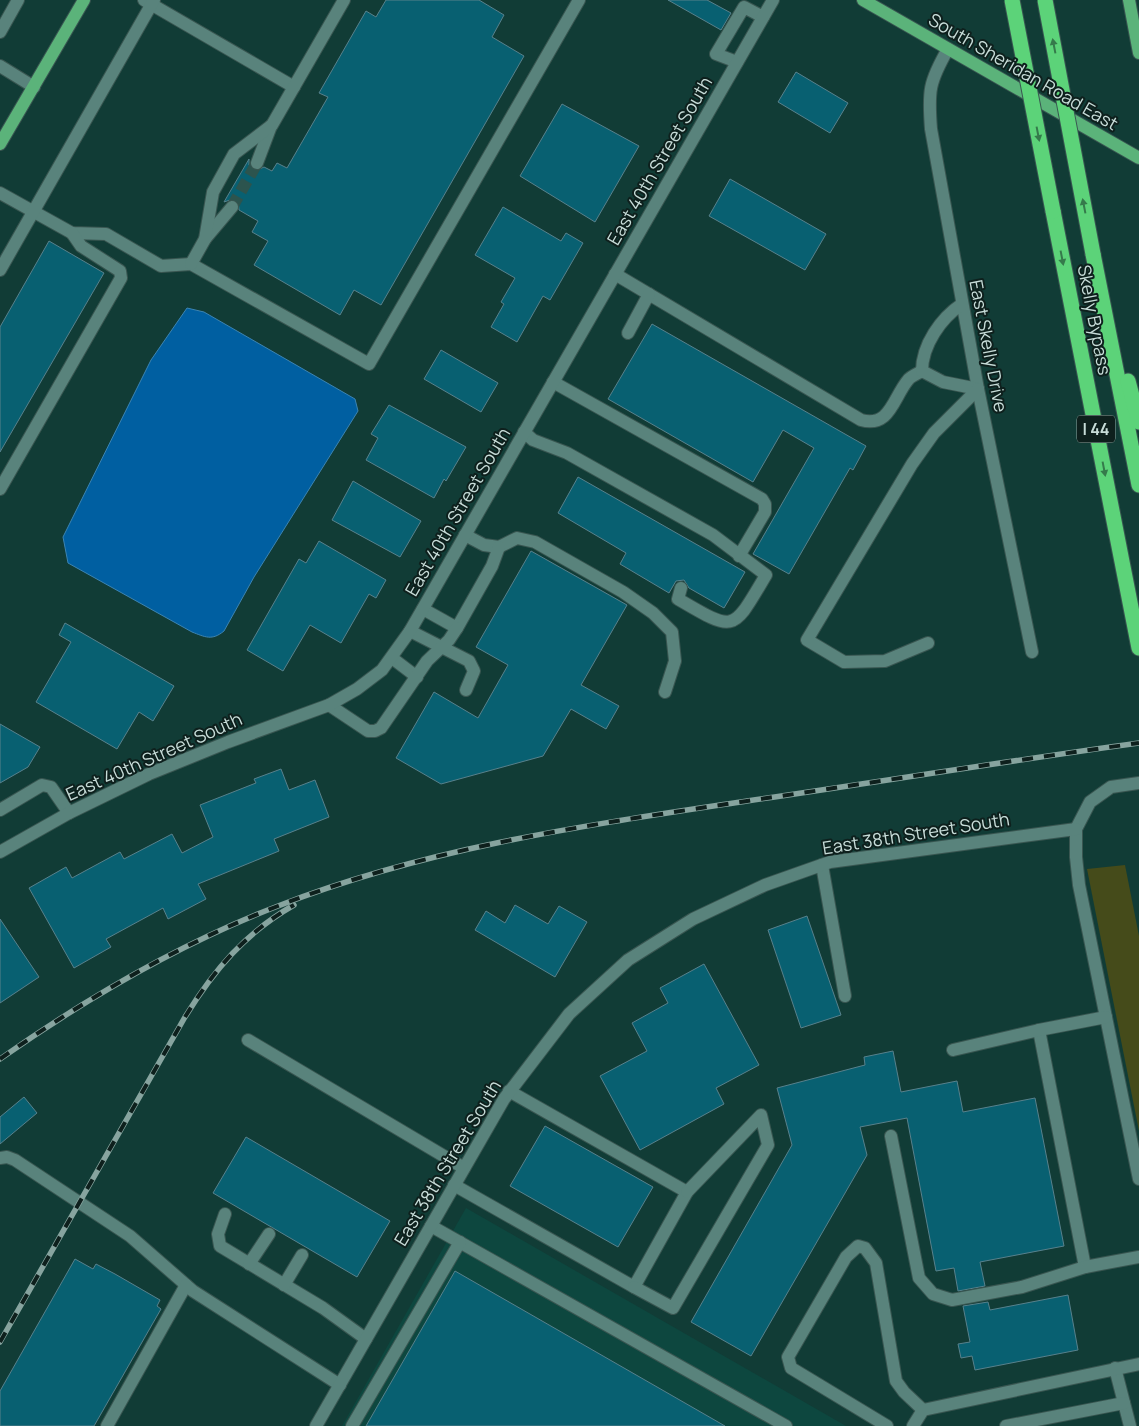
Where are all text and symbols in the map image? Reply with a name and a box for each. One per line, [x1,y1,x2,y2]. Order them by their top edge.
street label: South Sheridan Road East [924,7,1123,135]
one-way arrow [1049,38,1057,54]
street label: East 40th Street South [601,72,717,249]
one-way arrow [1034,126,1042,141]
one-way arrow [1080,198,1088,213]
one-way arrow [1059,251,1067,267]
street label: Skelly Bypass [1073,263,1117,377]
street label: East Skelly Drive [964,278,1014,414]
road number: I 44 [1077,416,1115,442]
street label: East 40th Street South [399,423,515,600]
one-way arrow [1100,462,1108,477]
street label: East 40th Street South [62,706,245,806]
street label: East 38th Street South [821,806,1011,860]
street label: East 38th Street South [388,1075,506,1250]

